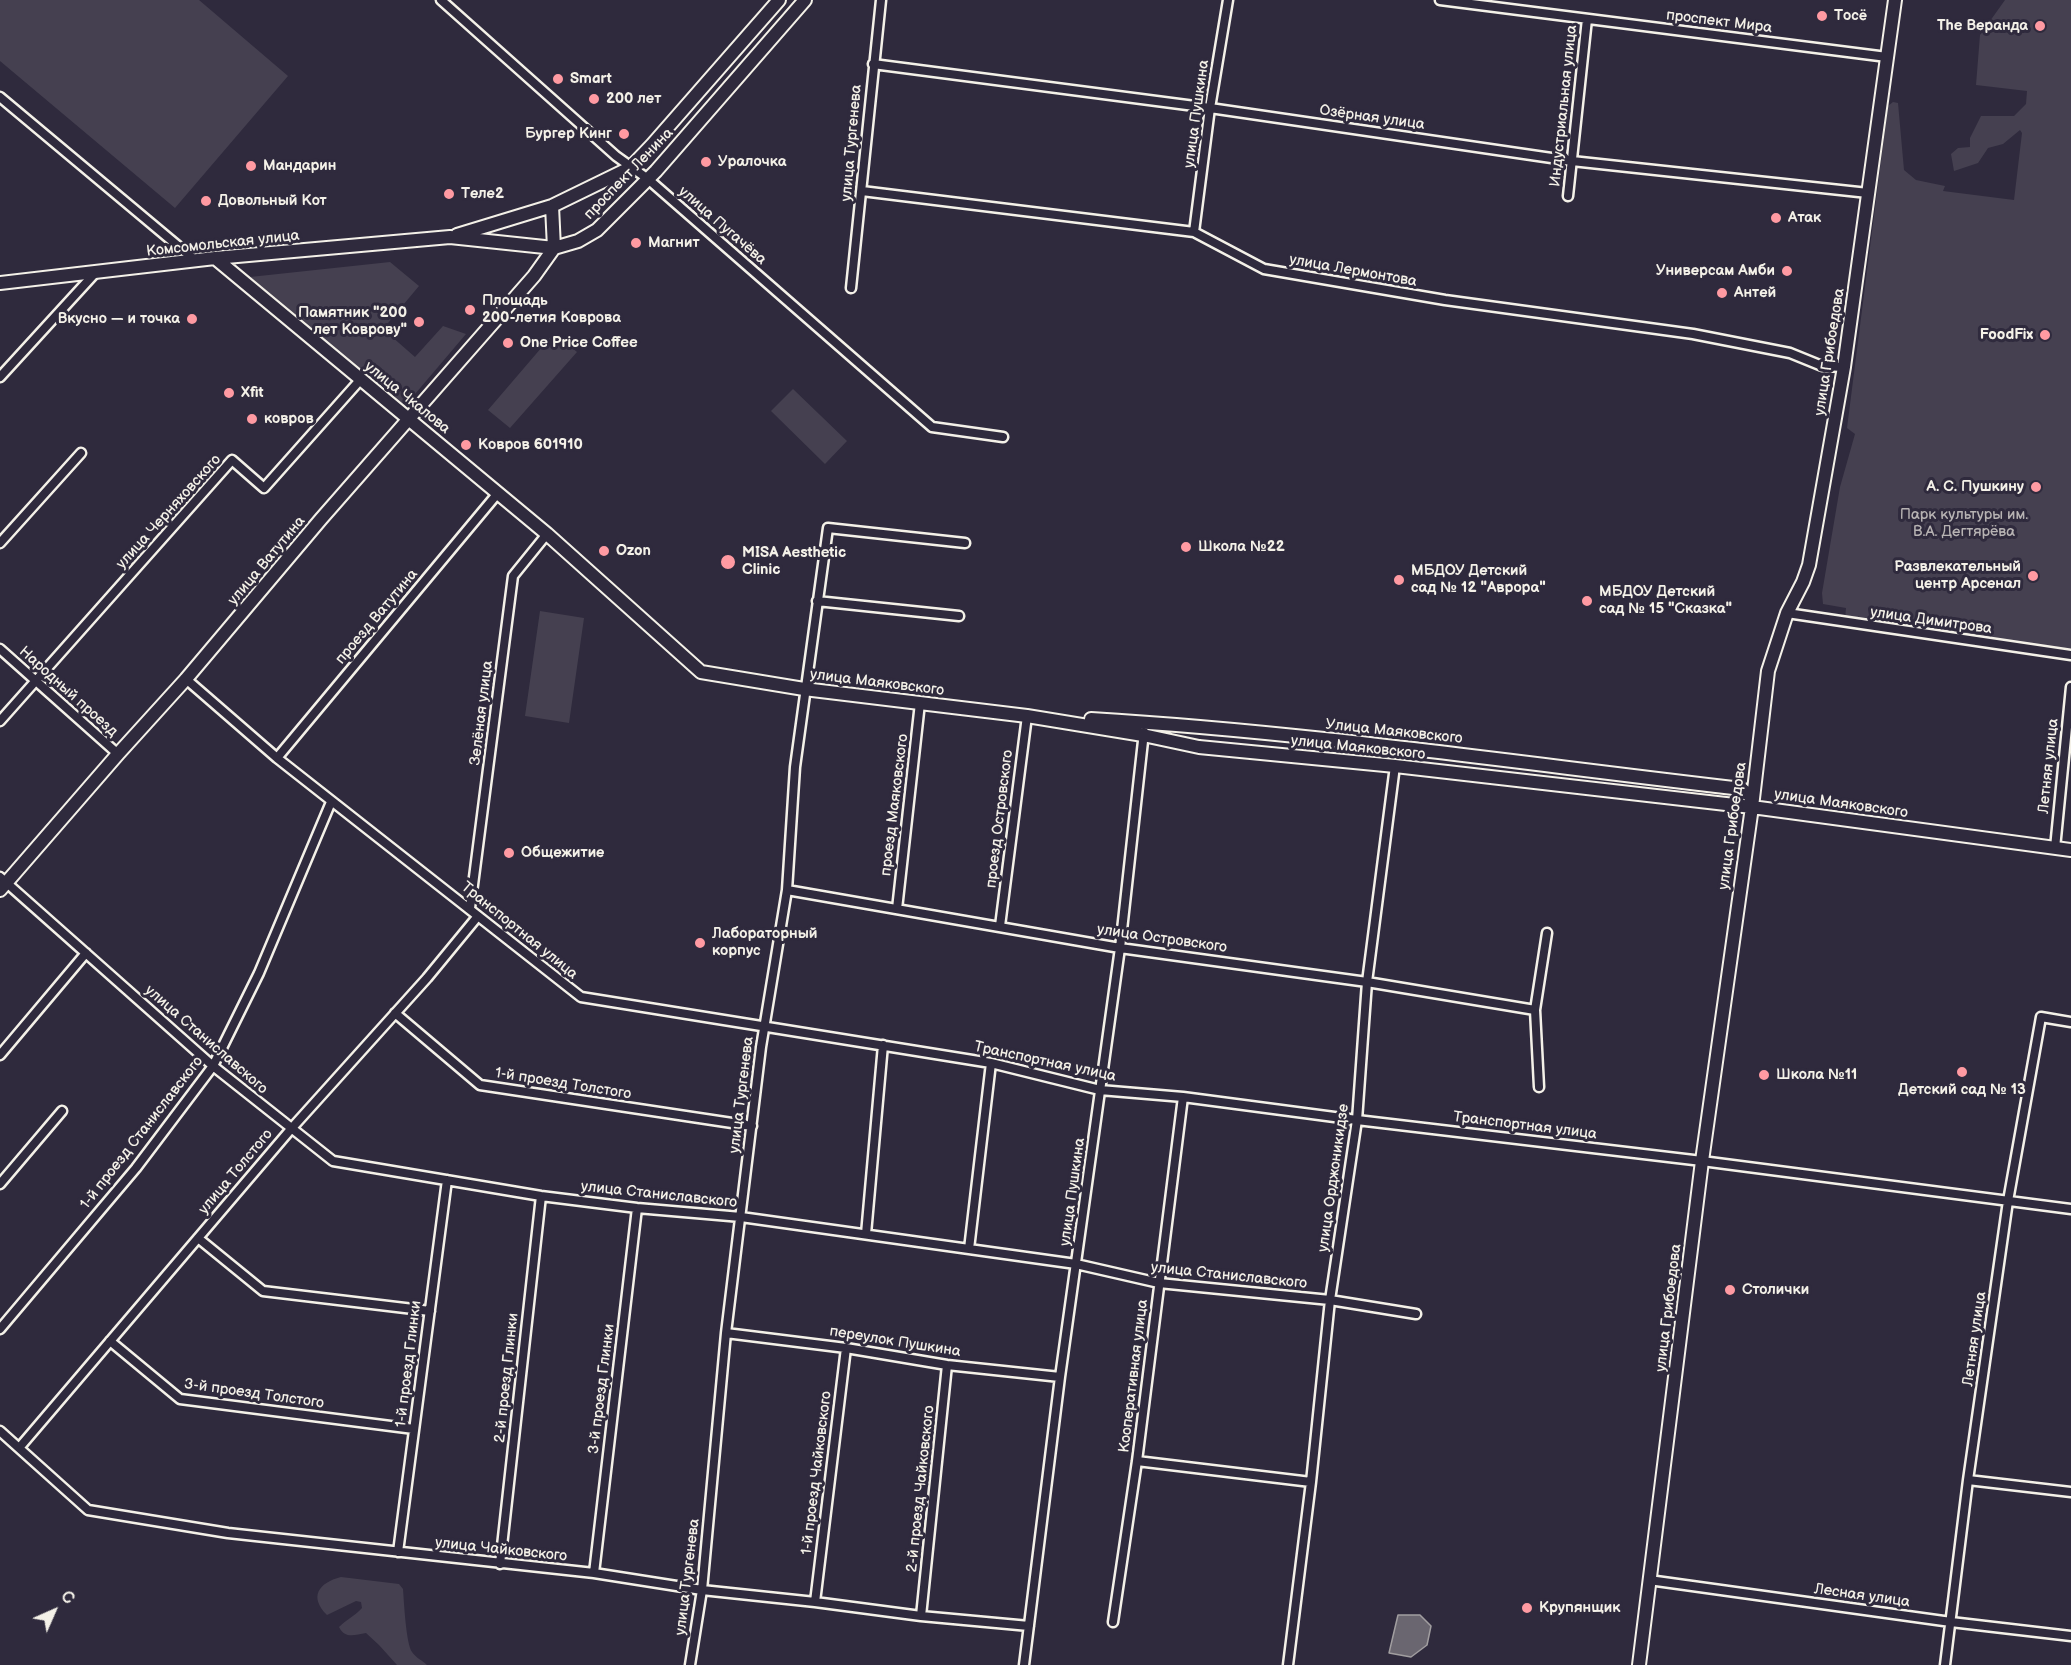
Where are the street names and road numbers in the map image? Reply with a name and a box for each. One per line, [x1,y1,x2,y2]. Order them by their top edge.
street label: проспект Мира [1665,7,1773,37]
street label: Индустриальная улица [1547,24,1581,188]
street label: улица Пушкина [1181,59,1213,169]
street label: улица Тургенева [838,84,866,202]
street label: Озёрная улица [1318,102,1426,134]
street label: проспект Ленина [581,124,677,224]
street label: улица Пугачёва [674,183,770,269]
street label: Комсомольская улица [146,227,300,261]
street label: улица Лермонтова [1288,251,1418,291]
street label: улица Грибоедова [1811,287,1849,417]
street label: улица Чкалова [360,358,454,438]
street label: улица Черняховского [113,451,225,573]
street label: улица Ватутина [225,513,309,609]
street label: проезд Ватутина [332,566,422,668]
street label: улица Димитрова [1869,604,1993,638]
street label: Народный проезд [15,643,121,741]
street label: Зелёная улица [467,660,497,766]
street label: улица Маяковского [809,666,945,700]
street label: Улица Маяковского [1325,716,1463,748]
street label: Летняя улица [2035,718,2063,814]
street label: улица Маяковского [1290,732,1426,764]
street label: проезд Маяковского [877,733,913,877]
street label: проезд Островского [983,749,1017,889]
street label: улица Грибоедова [1715,761,1751,891]
street label: улица Маяковского [1773,786,1909,822]
street label: Транспортная улица [457,878,581,984]
street label: улица Островского [1096,921,1228,957]
street label: улица Станиславского [141,982,271,1098]
street label: улица Тургенева [726,1036,758,1154]
street label: Транспортная улица [972,1038,1118,1086]
street label: 1-й проезд Станиславского [77,1053,207,1213]
street label: 1-й проезд Толстого [494,1064,632,1104]
street label: улица Орджоникидзе [1315,1103,1353,1253]
street label: Транспортная улица [1452,1108,1598,1144]
street label: улица Толстого [195,1126,277,1218]
street label: улица Пушкина [1057,1137,1089,1247]
street label: улица Станиславского [580,1178,738,1212]
street label: улица Грибоедова [1652,1243,1686,1373]
street label: улица Станиславского [1150,1259,1308,1293]
street label: Летняя улица [1959,1290,1991,1388]
street label: Кооперативная улица [1116,1298,1152,1454]
street label: 1-й проезд Глинки [392,1300,426,1428]
street label: 2-й проезд Глинки [491,1312,523,1444]
street label: 3-й проезд Глинки [585,1323,619,1455]
street label: переулок Пушкина [828,1323,962,1361]
street label: 3-й проезд Толстого [183,1375,325,1413]
street label: 1-й проезд Чайковского [798,1390,836,1556]
street label: 2-й проезд Чайковского [903,1405,939,1573]
street label: улица Тургенева [672,1518,704,1636]
street label: улица Чайковского [434,1534,568,1566]
street label: Лесная улица [1813,1580,1911,1612]

